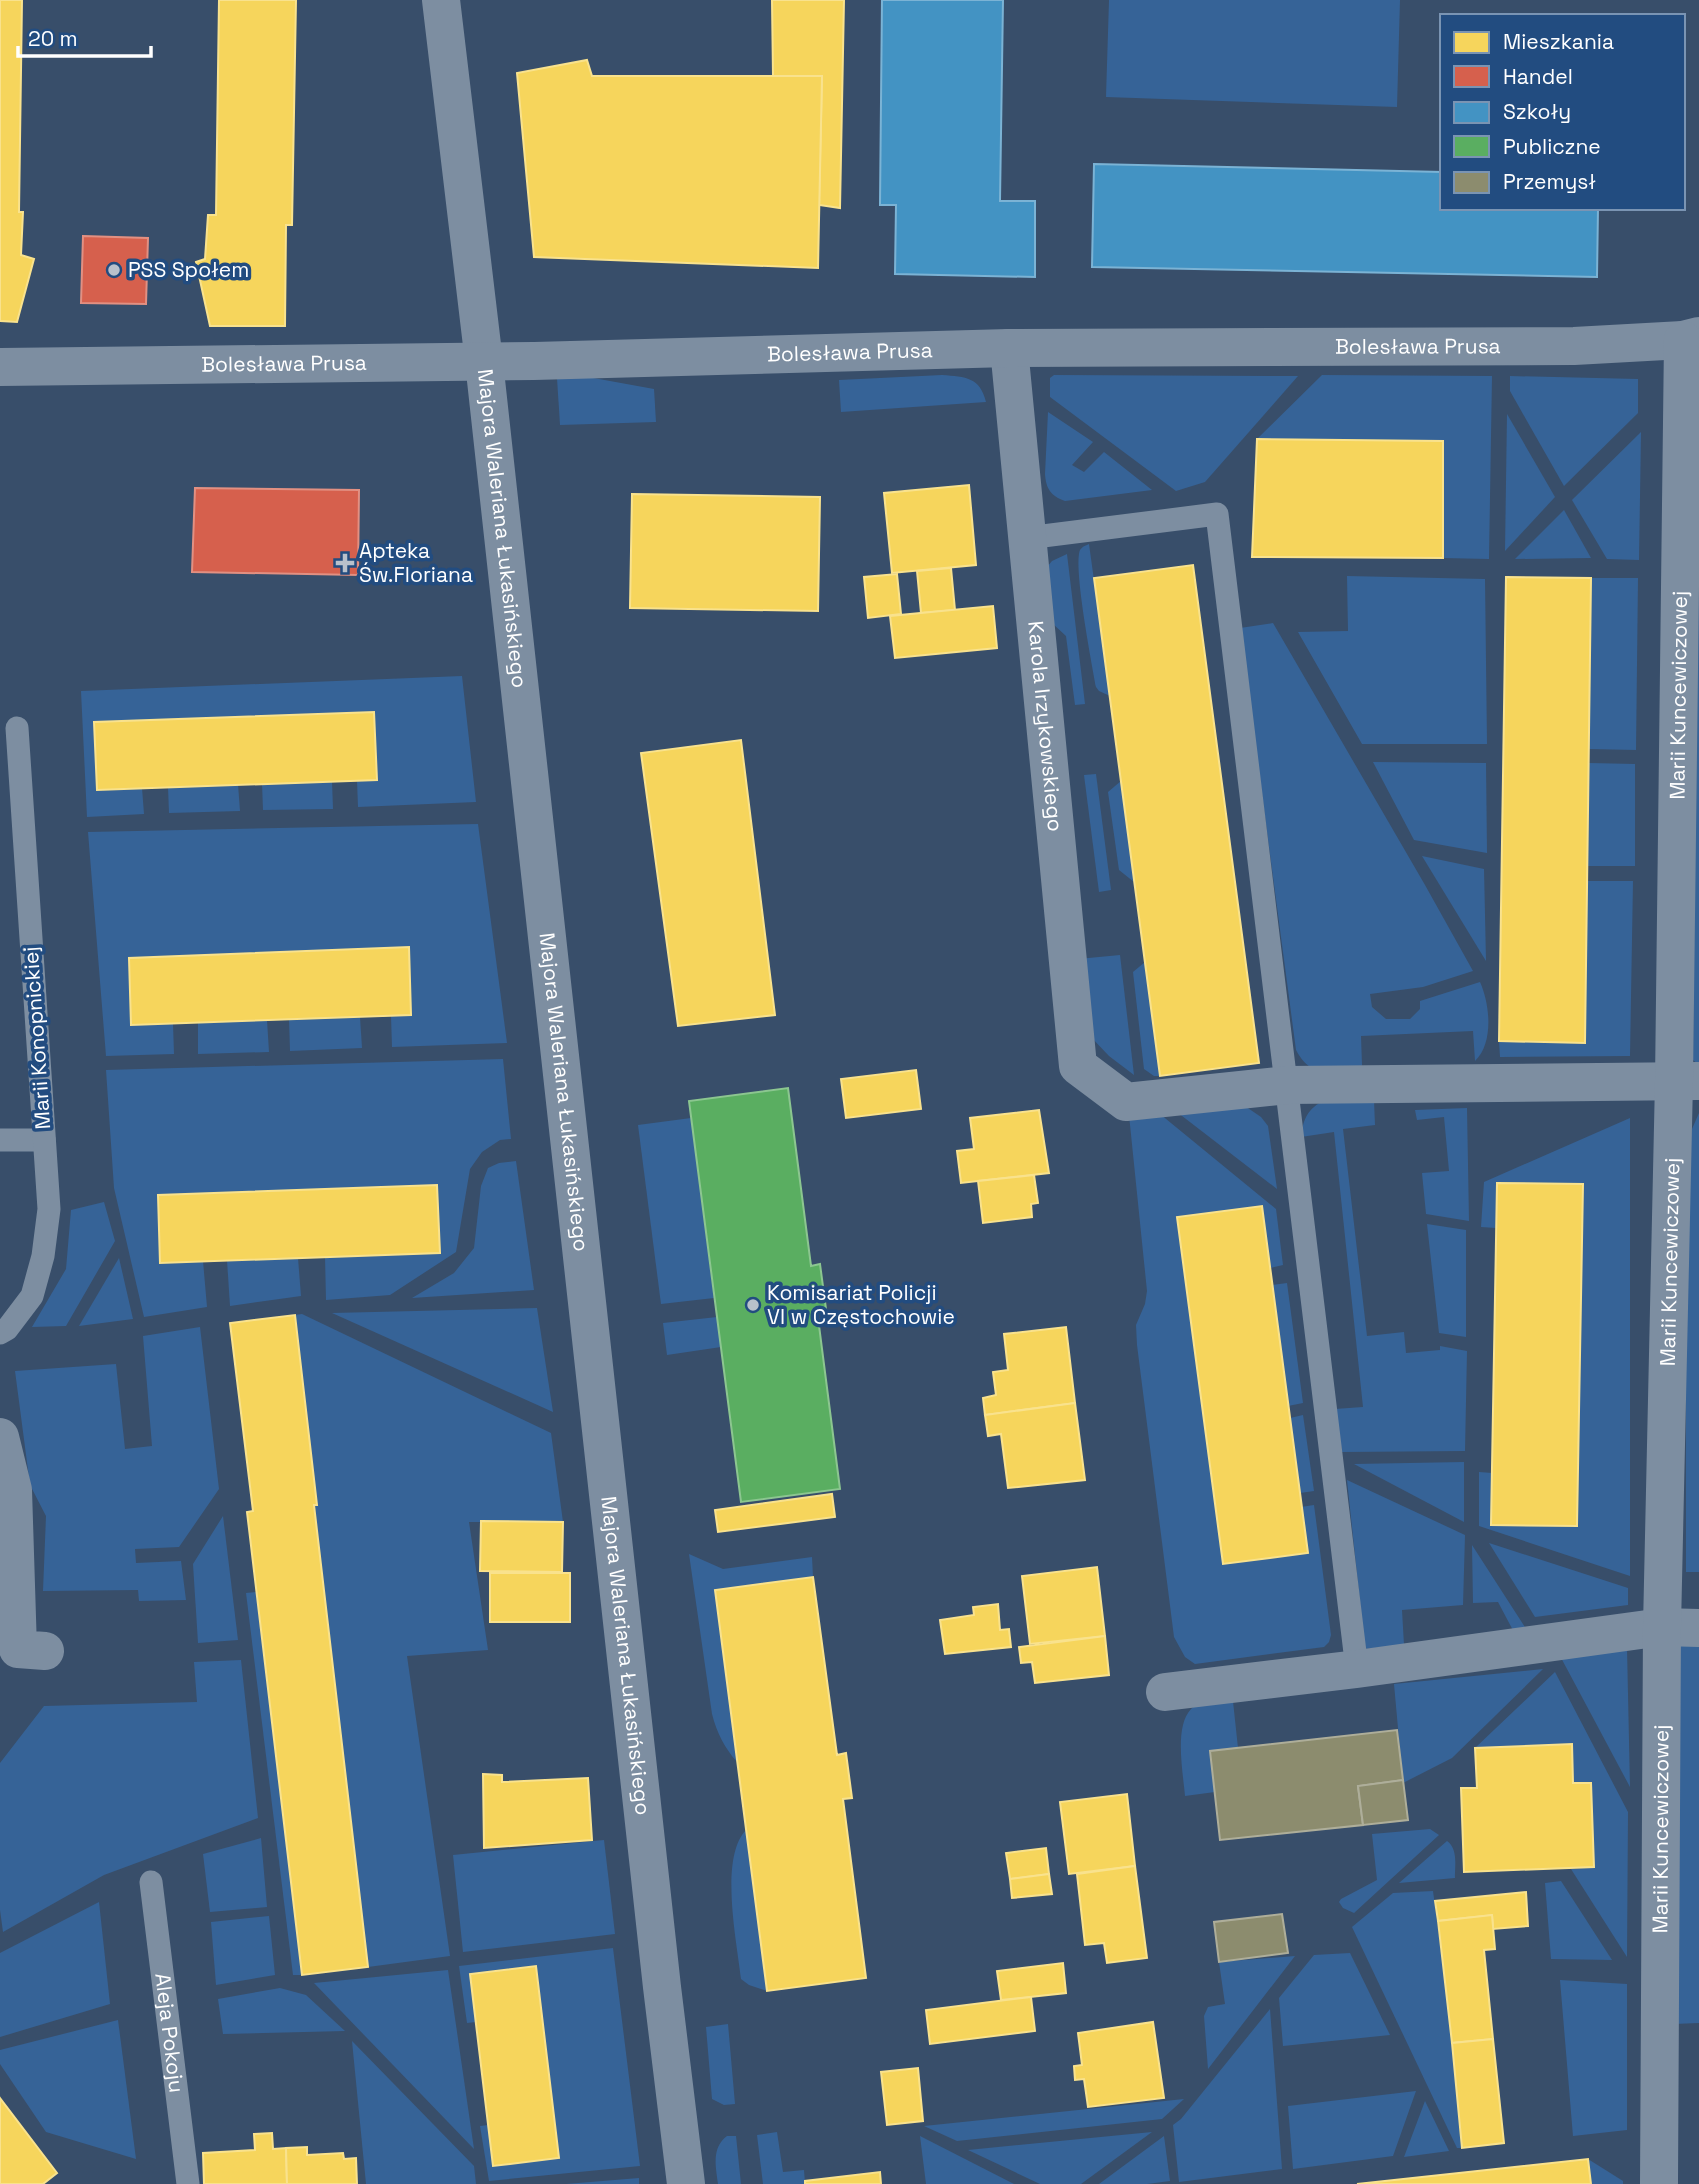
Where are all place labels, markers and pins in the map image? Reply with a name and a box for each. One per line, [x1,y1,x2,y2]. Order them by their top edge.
place label: PSS Społem [128,256,249,283]
marker: PSS Społem [106,262,122,278]
place label: Apteka Św.Floriana [359,537,473,588]
marker: Apteka Św.Floriana [337,555,353,571]
place label: Komisariat Policji VI w Częstochowie [767,1279,955,1330]
marker: Komisariat Policji VI w Częstochowie [745,1297,761,1313]

